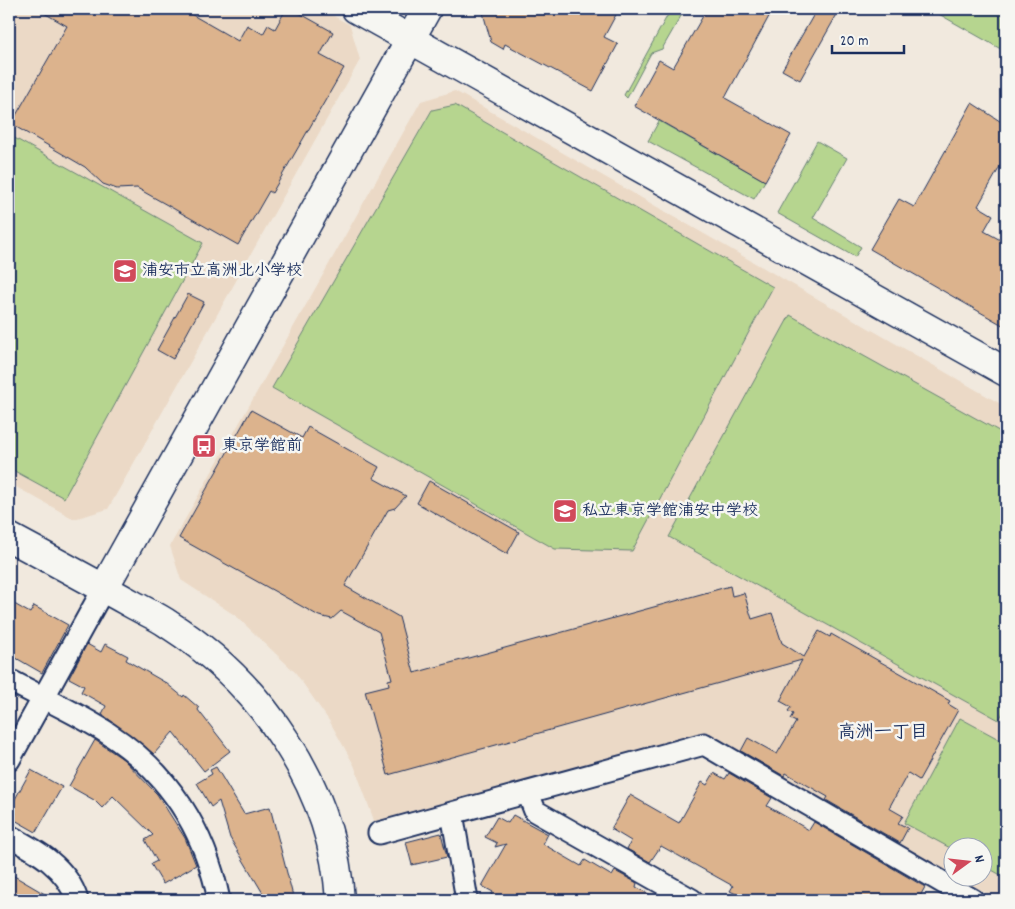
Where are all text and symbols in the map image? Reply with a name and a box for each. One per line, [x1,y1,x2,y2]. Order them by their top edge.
scale bar [832,22,905,54]
text: 20 m [840,31,868,53]
school or university icon: 浦安市立高洲北小学校 [112,258,138,284]
place label: 浦安市立高洲北小学校 [142,260,302,283]
bus stop icon: 東京学館前 [191,433,217,459]
place label: 東京学館前 [222,435,302,458]
school or university icon: 私立東京学館浦安中学校 [552,498,578,524]
place label: 私立東京学館浦安中学校 [582,500,758,523]
district label: 高洲一丁目 [838,721,928,746]
north arrow [942,836,992,886]
text: N [968,853,989,865]

